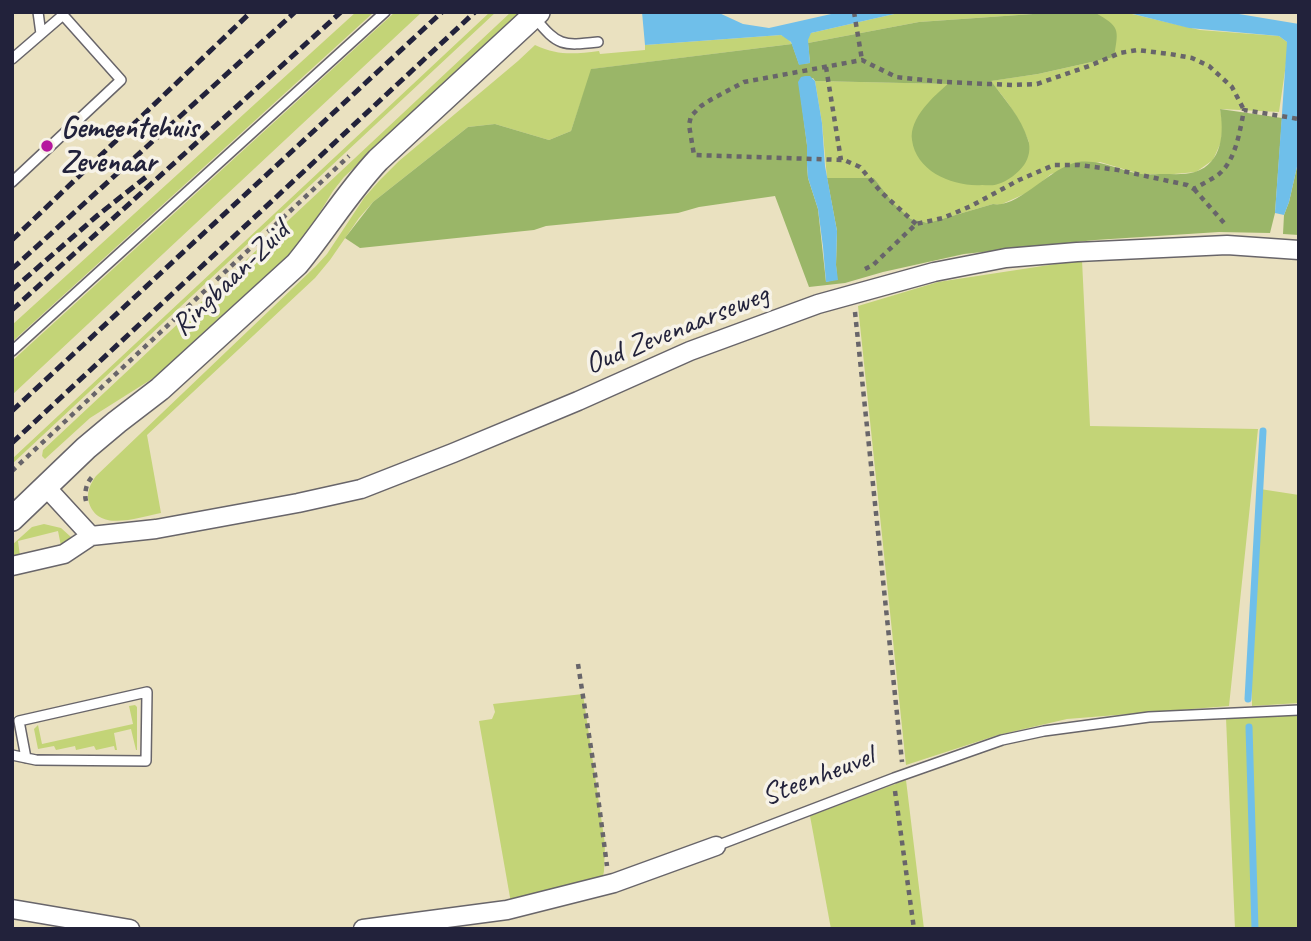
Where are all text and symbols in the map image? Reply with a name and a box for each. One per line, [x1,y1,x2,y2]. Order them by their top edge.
place label: Gemeentehuis Zevenaar [61,111,198,182]
marker: Gemeentehuis Zevenaar [39,138,55,154]
street label: Ringbaan-Zuid [165,214,297,344]
street label: Oud Zevenaarseweg [580,277,774,383]
street label: Steenheuvel [757,739,879,815]

